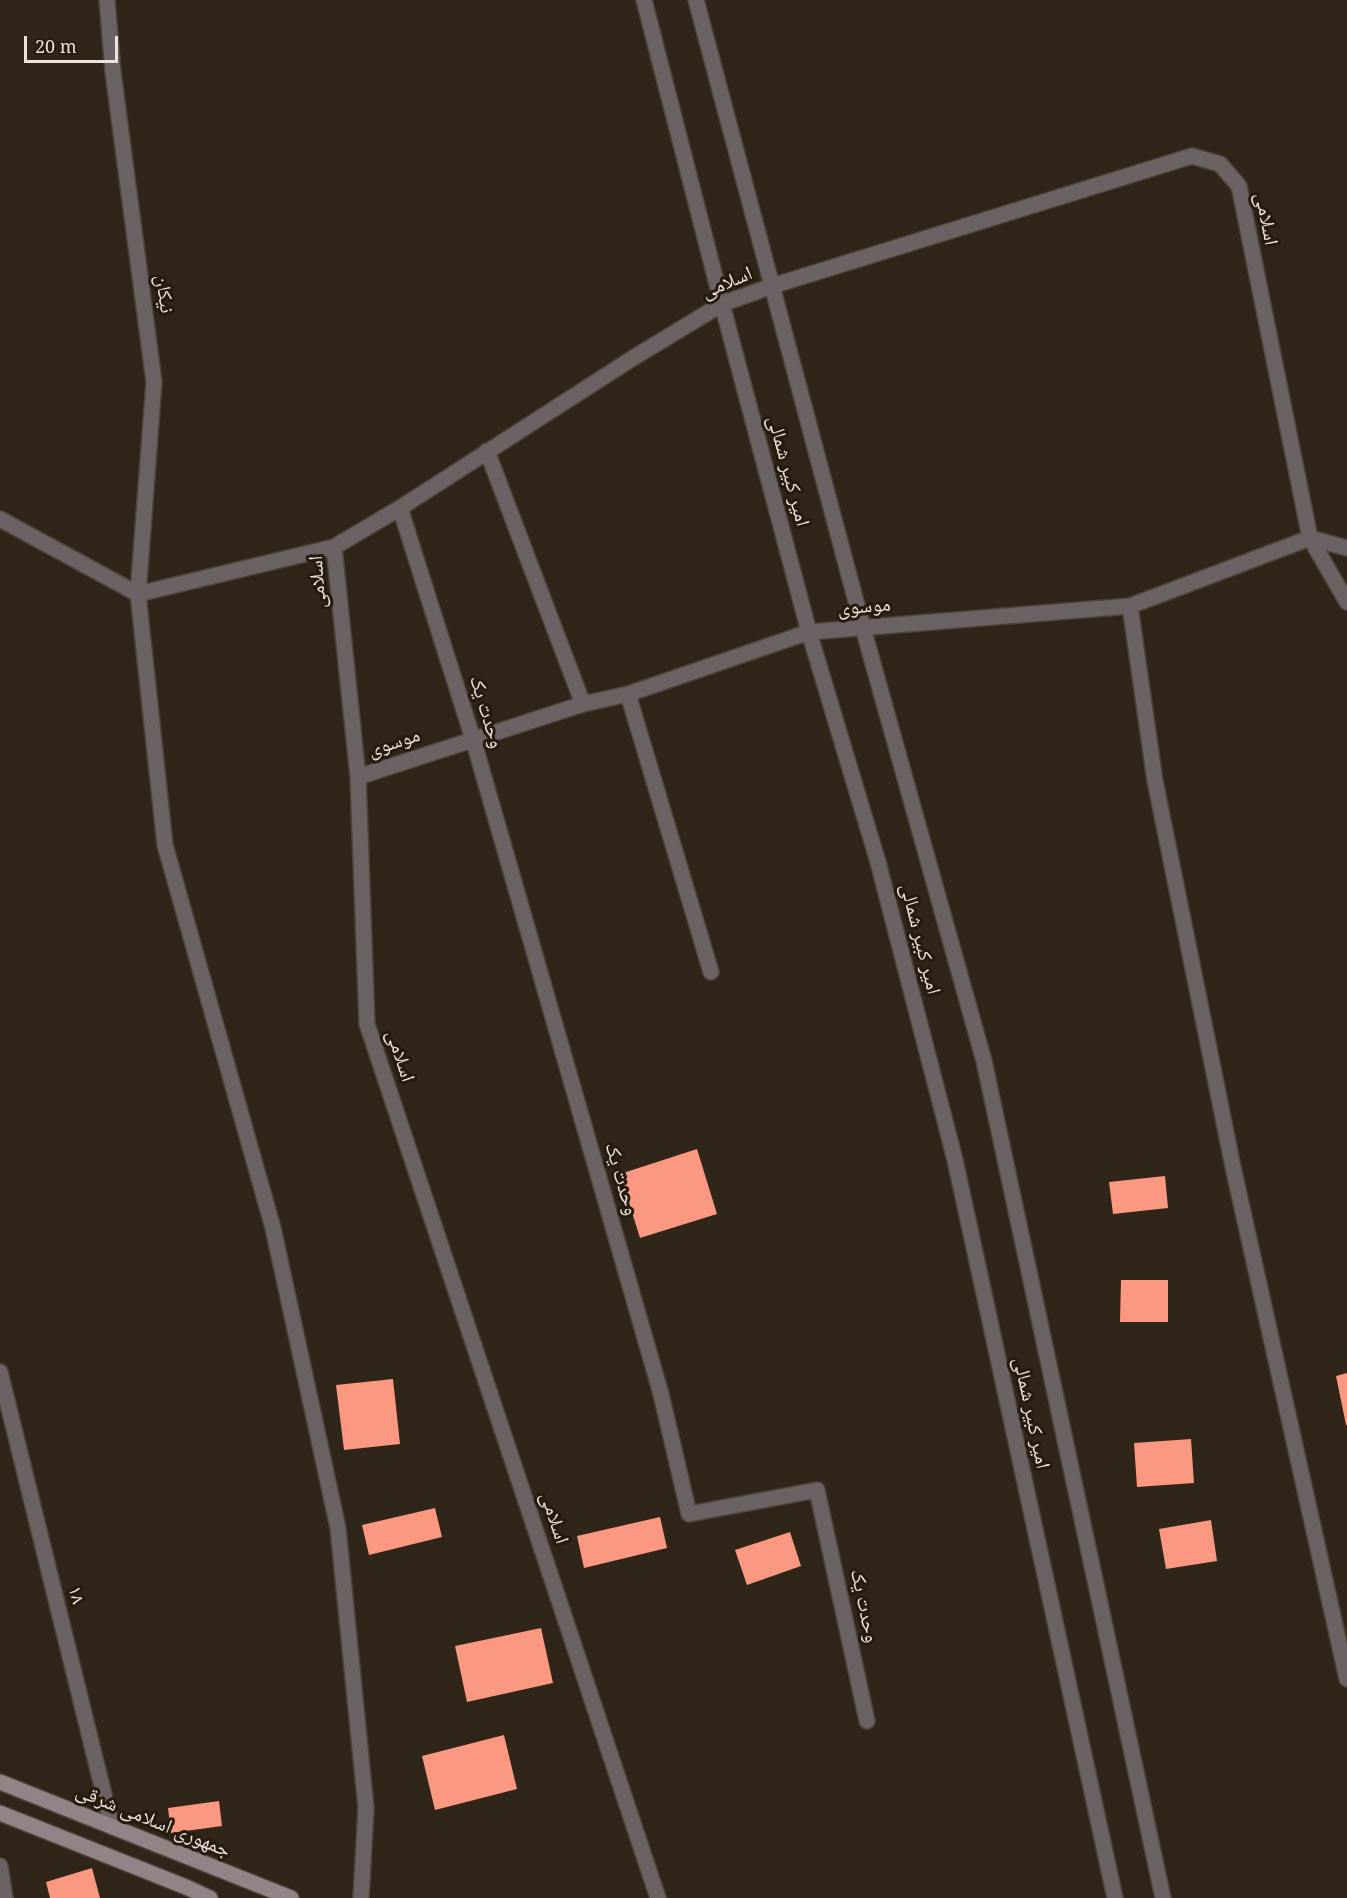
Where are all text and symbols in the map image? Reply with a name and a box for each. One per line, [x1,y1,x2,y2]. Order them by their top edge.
scale bar [27,24,122,62]
text: 20 m [35,34,77,58]
street label: اسلامی [1249,191,1283,247]
street label: اسلامی [698,262,756,304]
street label: نیکان [149,273,179,315]
street label: امیر کبیر شمالی [762,413,814,529]
street label: اسلامی [304,555,332,609]
street label: موسوی [836,593,892,621]
street label: وحدت یک [464,673,508,751]
street label: موسوی [365,723,423,763]
street label: امیر کبیر شمالی [895,881,945,997]
street label: اسلامی [380,1027,420,1085]
street label: وحدت یک [599,1140,643,1218]
street label: امیر کبیر شمالی [1007,1355,1055,1471]
street label: اسلامی [534,1489,574,1547]
street label: وحدت یک [845,1567,883,1645]
street label: ۱۸ [62,1583,90,1607]
street label: جمهوری اسلامی شرقی [72,1779,234,1863]

